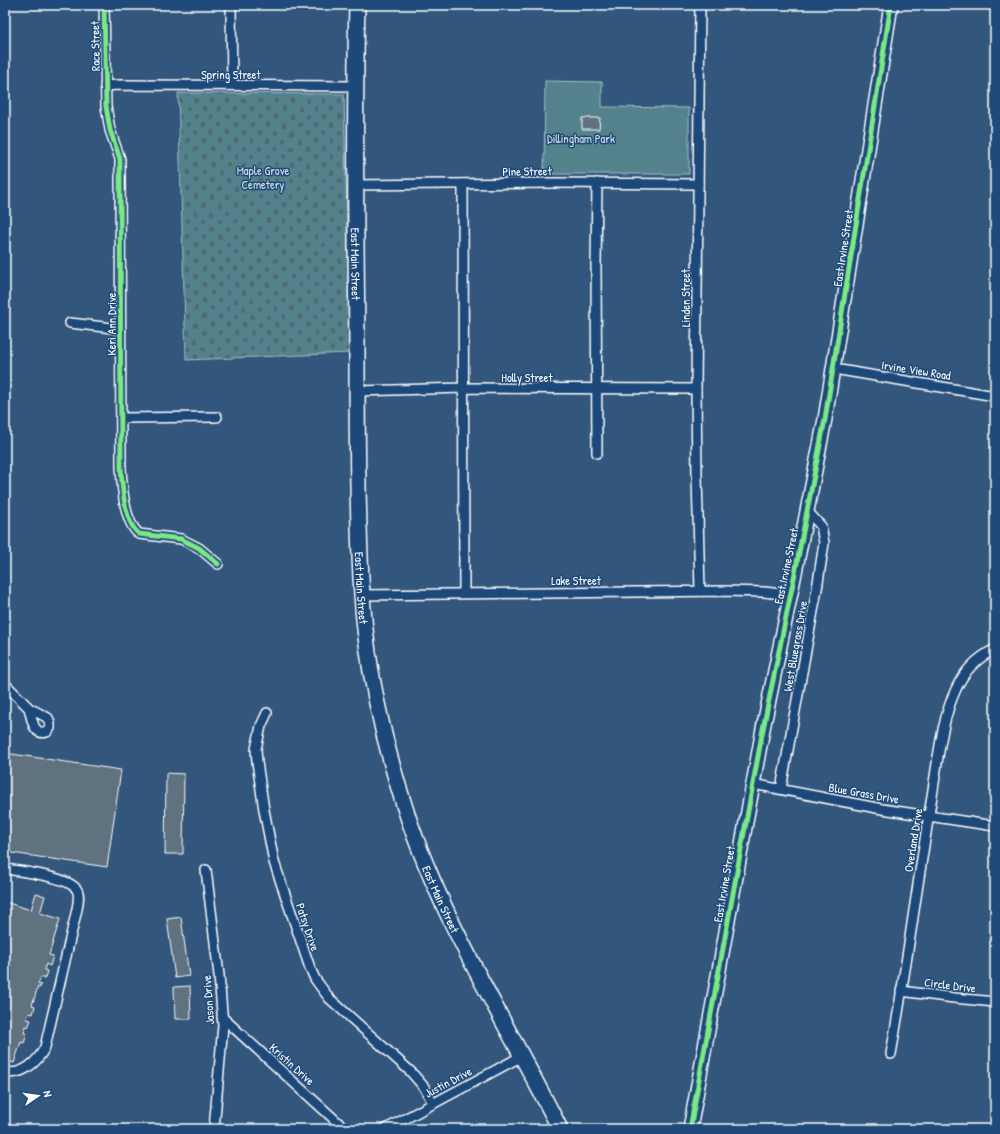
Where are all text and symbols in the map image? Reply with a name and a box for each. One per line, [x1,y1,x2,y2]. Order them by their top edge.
street label: Race Street [86,20,104,71]
street label: Spring Street [201,66,262,83]
park label: Dillingham Park [547,130,615,147]
park label: Maple Grove Cemetery [237,162,289,193]
street label: Pine Street [502,162,553,180]
street label: East Irvine Street [829,208,858,288]
street label: East Main Street [347,228,365,301]
street label: Linden Street [677,268,694,327]
street label: Keri Ann Drive [103,292,120,356]
street label: Irvine View Road [880,356,952,384]
street label: Holly Street [501,369,554,386]
street label: East Irvine Street [770,526,803,606]
street label: East Main Street [351,552,373,626]
street label: Lake Street [551,572,602,589]
street label: West Bluegrass Drive [779,599,811,693]
street label: Blue Grass Drive [827,778,901,808]
street label: Overland Drive [900,807,926,873]
street label: East Irvine Street [709,844,739,924]
street label: East Main Street [419,863,464,936]
street label: Patsy Drive [292,901,324,953]
street label: Circle Drive [923,973,977,997]
street label: Jason Drive [198,975,218,1025]
street label: Kristin Drive [266,1039,319,1089]
street label: Justin Drive [421,1062,475,1102]
north arrow [18,1076,58,1116]
text: N [40,1089,55,1098]

